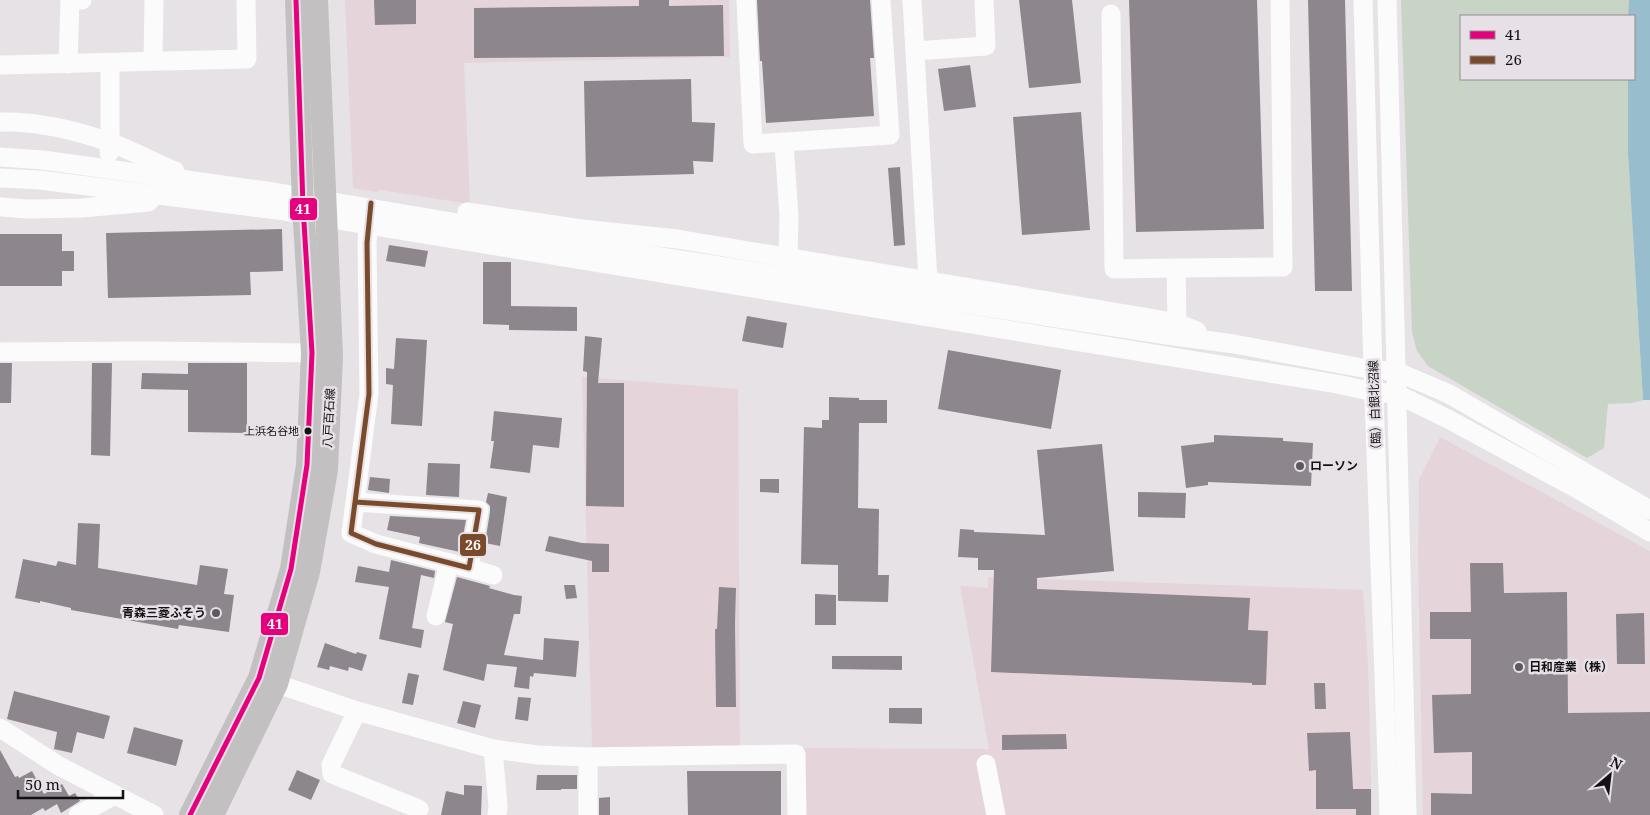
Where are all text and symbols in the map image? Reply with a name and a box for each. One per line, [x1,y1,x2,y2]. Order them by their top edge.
legend [1460,15,1635,80]
text: 41 [1505,24,1522,44]
text: 26 [1505,49,1522,69]
line badge: 41 [289,197,318,221]
text: 41 [295,199,311,218]
street label: （臨）白銀北沼線 [1364,360,1385,456]
street label: 八戸百石線 [318,388,339,448]
place label: 上浜名谷地 [244,423,299,438]
marker: 上浜名谷地 [303,426,313,436]
place label: ローソン [1310,457,1358,474]
marker: ローソン [1294,460,1306,472]
line badge: 26 [459,533,487,557]
text: 26 [465,535,481,554]
place label: 青森三菱ふそう [122,604,206,621]
marker: 青森三菱ふそう [210,607,222,619]
line badge: 41 [260,612,289,636]
text: 41 [267,614,283,633]
place label: 日和産業（株） [1529,658,1613,675]
marker: 日和産業（株） [1513,661,1525,673]
north arrow [1585,750,1635,800]
text: N [1607,752,1626,774]
scale bar [18,768,122,800]
text: 50 m [25,774,60,794]

